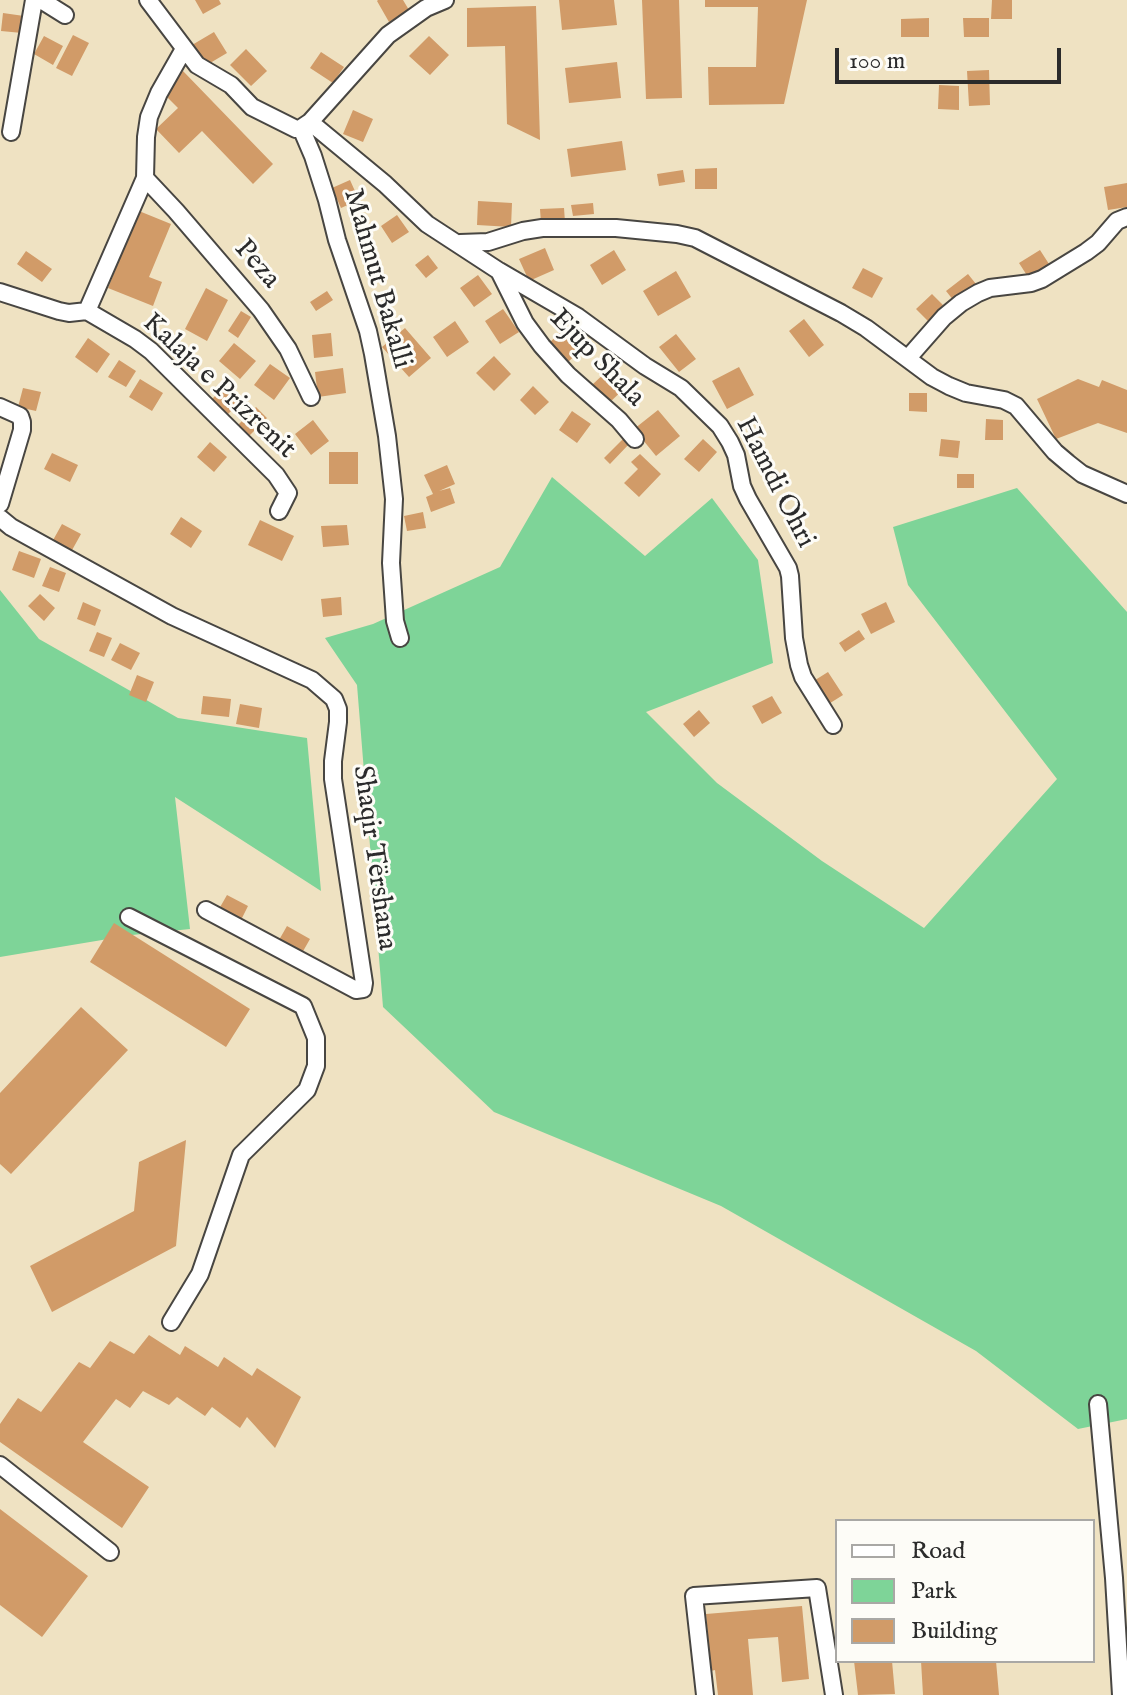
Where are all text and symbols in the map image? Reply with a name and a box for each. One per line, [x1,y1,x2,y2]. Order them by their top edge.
scale bar [839,32,1065,82]
text: 100 m [849,46,905,77]
street label: Mahmut Bakalli [334,185,418,373]
street label: Peza [226,234,286,296]
street label: Ejup Shala [541,303,651,415]
street label: Kalaja e Prizrenit [134,307,302,467]
street label: Hamdi Ohri [727,412,821,554]
street label: Shaqir Tërshana [343,764,403,952]
legend [835,1519,1095,1663]
text: Road [911,1536,965,1567]
text: Park [911,1576,957,1607]
text: Building [911,1616,997,1647]

